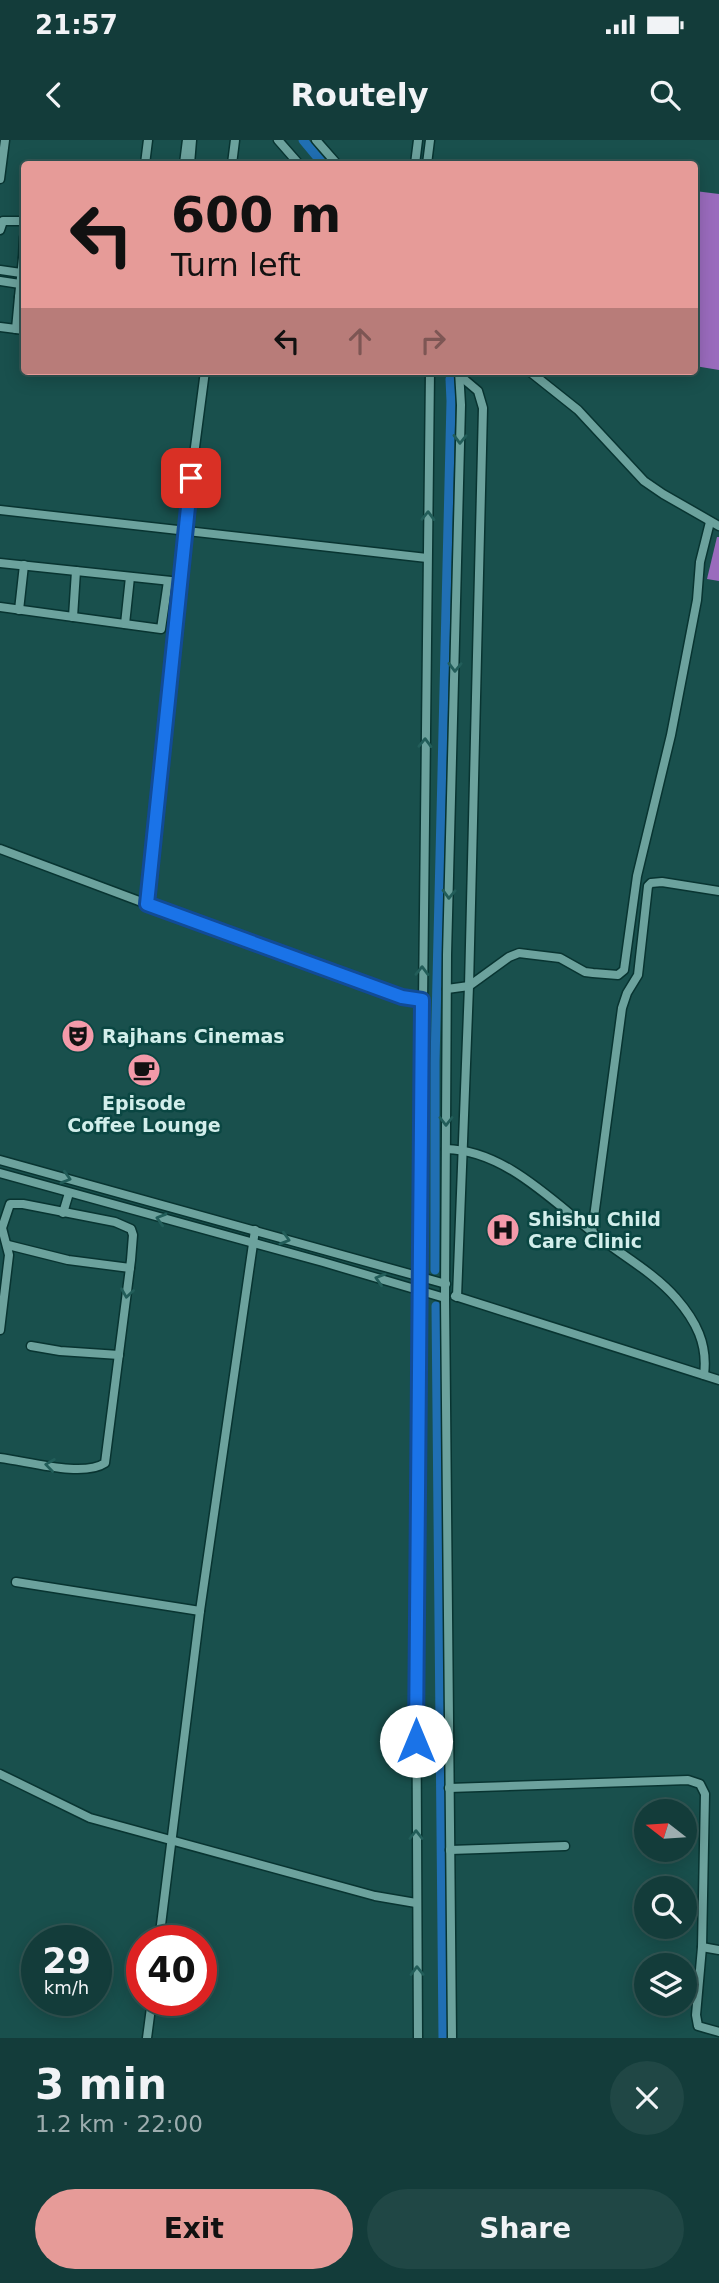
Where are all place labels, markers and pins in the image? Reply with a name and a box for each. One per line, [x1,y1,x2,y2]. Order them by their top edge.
pin [161,448,221,508]
theatre icon: Rajhans Cinemas [59,1017,97,1055]
place label: Rajhans Cinemas [102,1025,285,1047]
cafe icon: Episode Coffee Lounge [125,1051,163,1089]
place label: Episode Coffee Lounge [67,1092,221,1136]
place label: Shishu Child Care Clinic [528,1208,661,1252]
hospital icon: Shishu Child Care Clinic [484,1211,522,1249]

